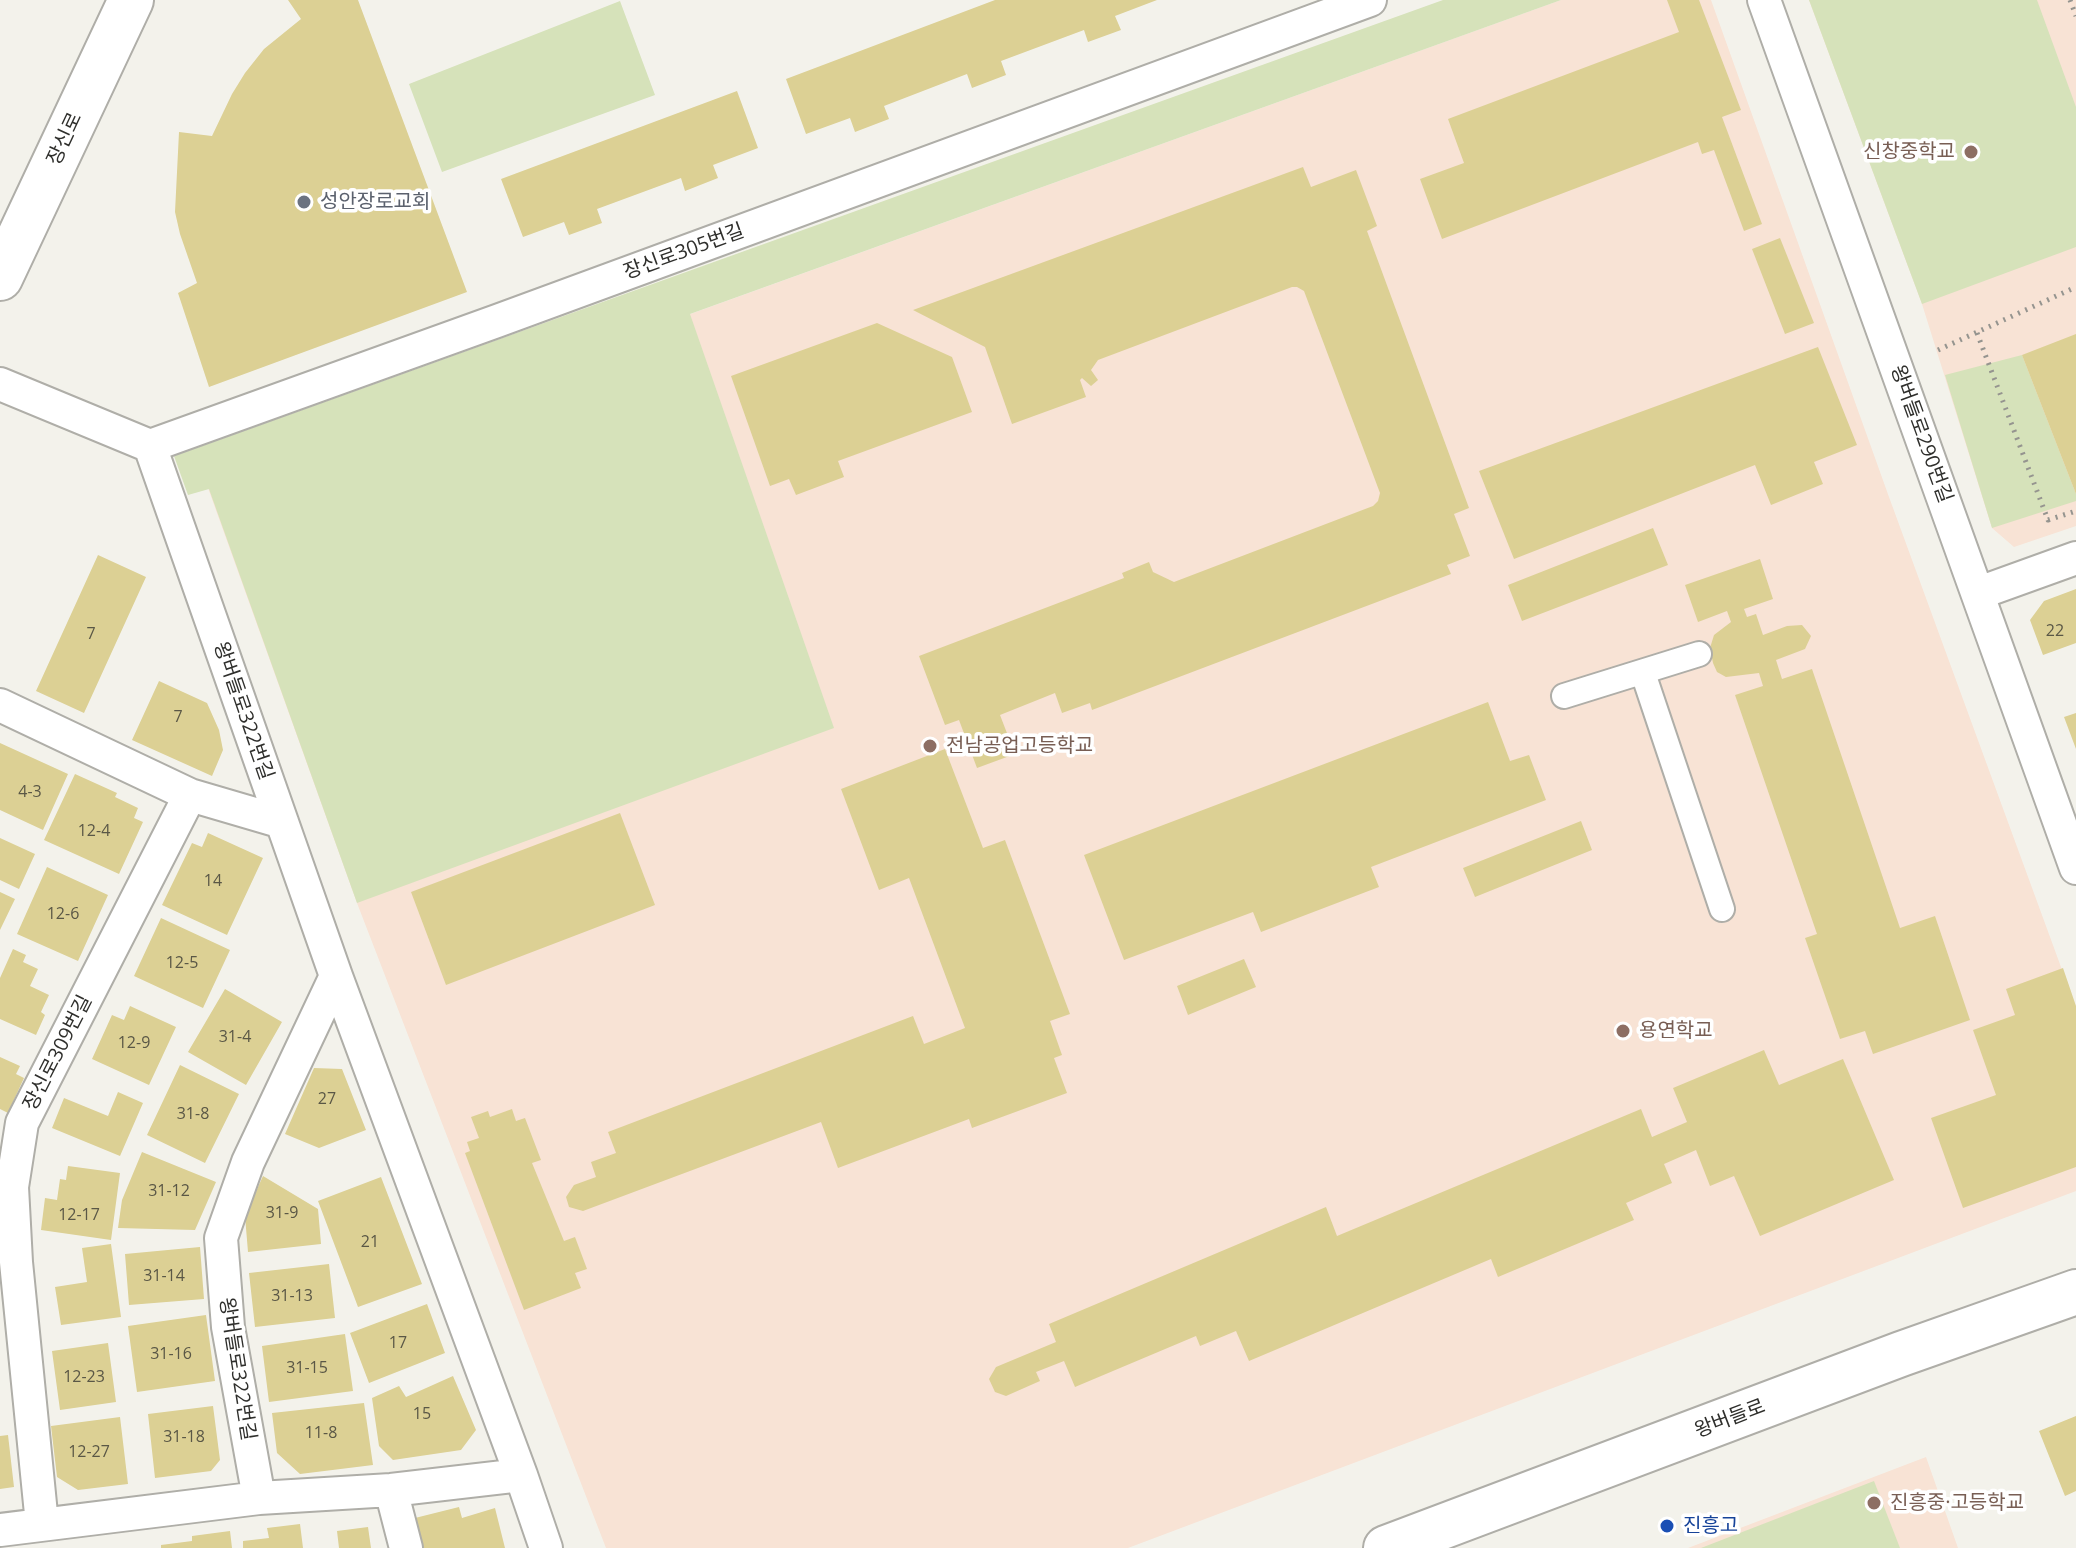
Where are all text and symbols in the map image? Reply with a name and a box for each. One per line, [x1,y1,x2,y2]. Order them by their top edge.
street label: 장신로 [42,109,88,169]
place label: 신창중학교 [1863,140,1955,164]
marker: 신창중학교 [1962,143,1980,161]
place label: 성안장로교회 [320,190,430,214]
marker: 성안장로교회 [295,193,313,211]
street label: 장신로305번길 [621,219,747,285]
street label: 왕버들로290번길 [1885,362,1957,506]
house number: 22 [2046,621,2064,641]
house number: 7 [86,624,96,644]
street label: 왕버들로322번길 [208,639,278,783]
house number: 7 [173,707,183,727]
place label: 전남공업고등학교 [946,734,1093,758]
marker: 전남공업고등학교 [921,737,939,755]
house number: 4-3 [18,782,42,802]
house number: 12-4 [78,821,110,841]
house number: 14 [204,871,222,891]
house number: 12-6 [47,904,79,924]
house number: 12-5 [166,953,198,973]
street label: 장신로309번길 [19,991,97,1115]
place label: 용연학교 [1639,1019,1713,1043]
marker: 용연학교 [1614,1022,1632,1040]
house number: 31-4 [219,1027,251,1047]
house number: 12-9 [118,1033,150,1053]
house number: 27 [318,1089,336,1109]
house number: 31-8 [177,1104,209,1124]
house number: 31-12 [148,1181,190,1201]
house number: 31-9 [266,1203,298,1223]
house number: 12-17 [58,1205,100,1225]
house number: 21 [361,1232,379,1252]
house number: 31-14 [143,1266,185,1286]
house number: 31-13 [271,1286,313,1306]
street label: 왕버들로322번길 [214,1296,260,1442]
house number: 17 [389,1333,407,1353]
house number: 31-16 [150,1344,192,1364]
house number: 31-15 [286,1358,328,1378]
house number: 12-23 [63,1367,105,1387]
street label: 왕버들로 [1691,1395,1769,1443]
house number: 15 [413,1404,431,1424]
house number: 11-8 [305,1423,337,1443]
house number: 31-18 [163,1427,205,1447]
house number: 12-27 [68,1442,110,1462]
place label: 진흥중·고등학교 [1890,1491,2024,1515]
marker: 진흥중·고등학교 [1865,1494,1883,1512]
place label: 진흥고 [1683,1514,1738,1538]
marker: 진흥고 [1658,1517,1676,1535]

